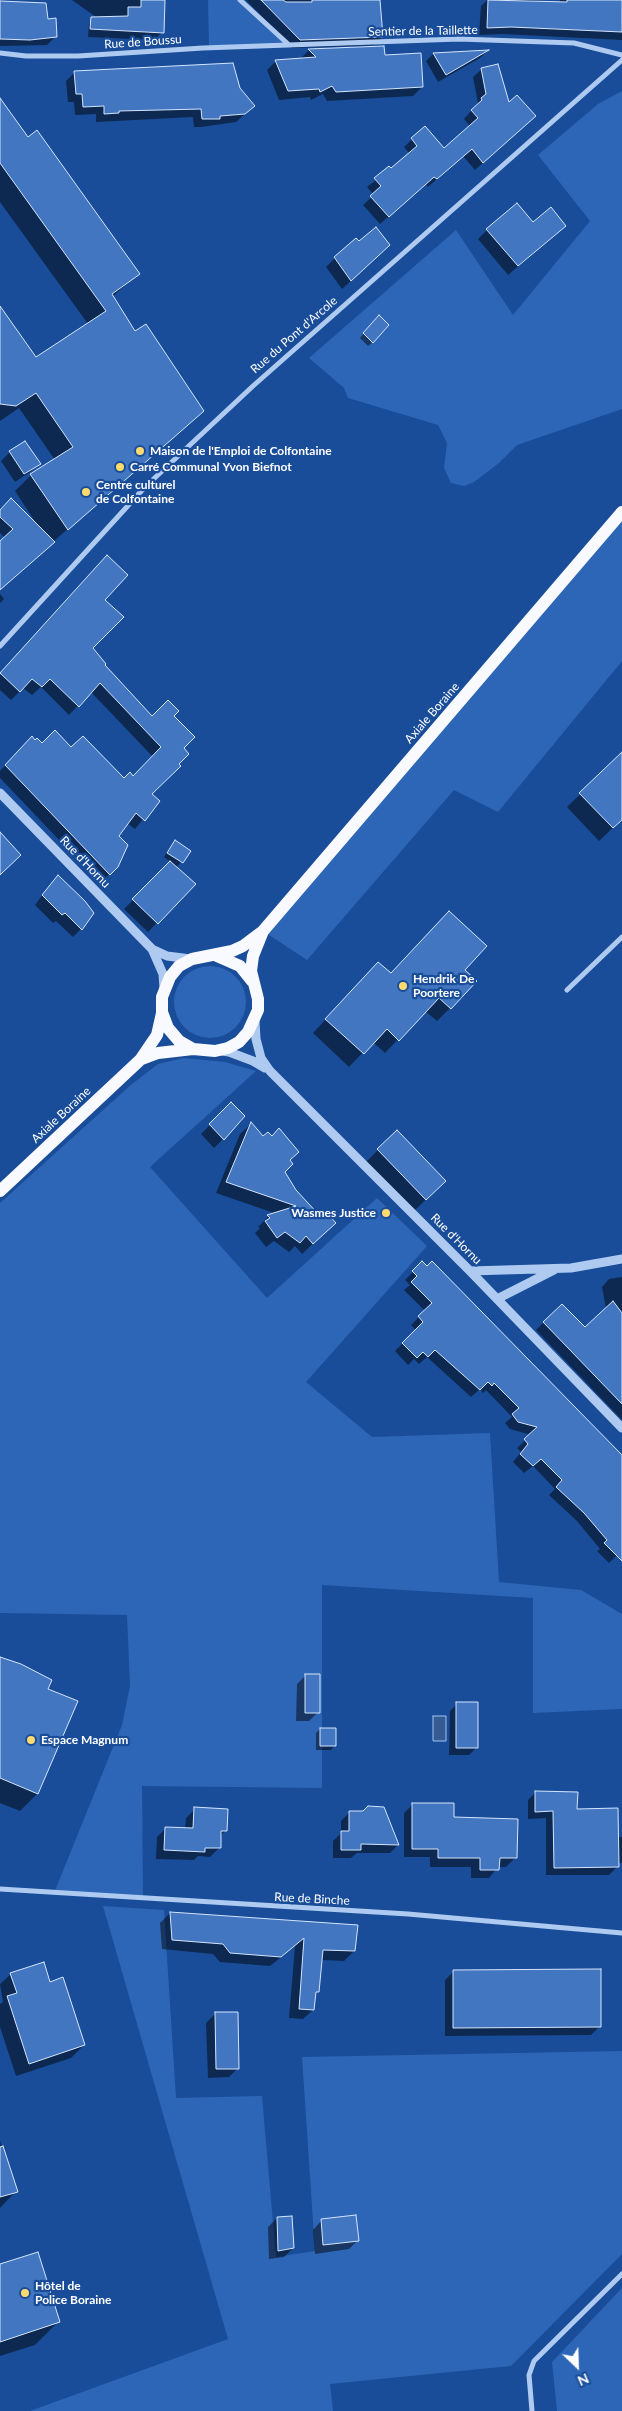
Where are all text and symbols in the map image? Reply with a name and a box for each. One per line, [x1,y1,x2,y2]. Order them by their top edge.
street label: Sentier de la Taillette [368,23,478,39]
street label: Rue de Boussu [104,32,182,52]
street label: Rue du Pont d'Arcole [248,294,340,376]
place label: Maison de l'Emploi de Colfontaine [150,444,332,458]
marker: Maison de l'Emploi de Colfontaine [134,445,146,457]
place label: Carré Communal Yvon Biefnot [130,460,292,474]
marker: Carré Communal Yvon Biefnot [114,461,126,473]
place label: Centre culturel de Colfontaine [96,478,175,506]
marker: Centre culturel de Colfontaine [80,486,92,498]
street label: Axiale Boraine [402,680,462,746]
street label: Rue d'Hornu [57,833,113,891]
place label: Hendrik De Poortere [413,972,474,1000]
marker: Hendrik De Poortere [397,980,409,992]
street label: Axiale Boraine [28,1084,94,1146]
place label: Wasmes Justice [291,1206,376,1220]
marker: Wasmes Justice [380,1207,392,1219]
street label: Rue d'Hornu [428,1211,484,1267]
place label: Espace Magnum [41,1733,128,1747]
marker: Espace Magnum [25,1734,37,1746]
street label: Rue de Binche [274,1890,350,1908]
place label: Hôtel de Police Boraine [35,2279,111,2307]
marker: Hôtel de Police Boraine [19,2287,31,2299]
north arrow [552,2341,602,2391]
text: N [575,2370,592,2390]

